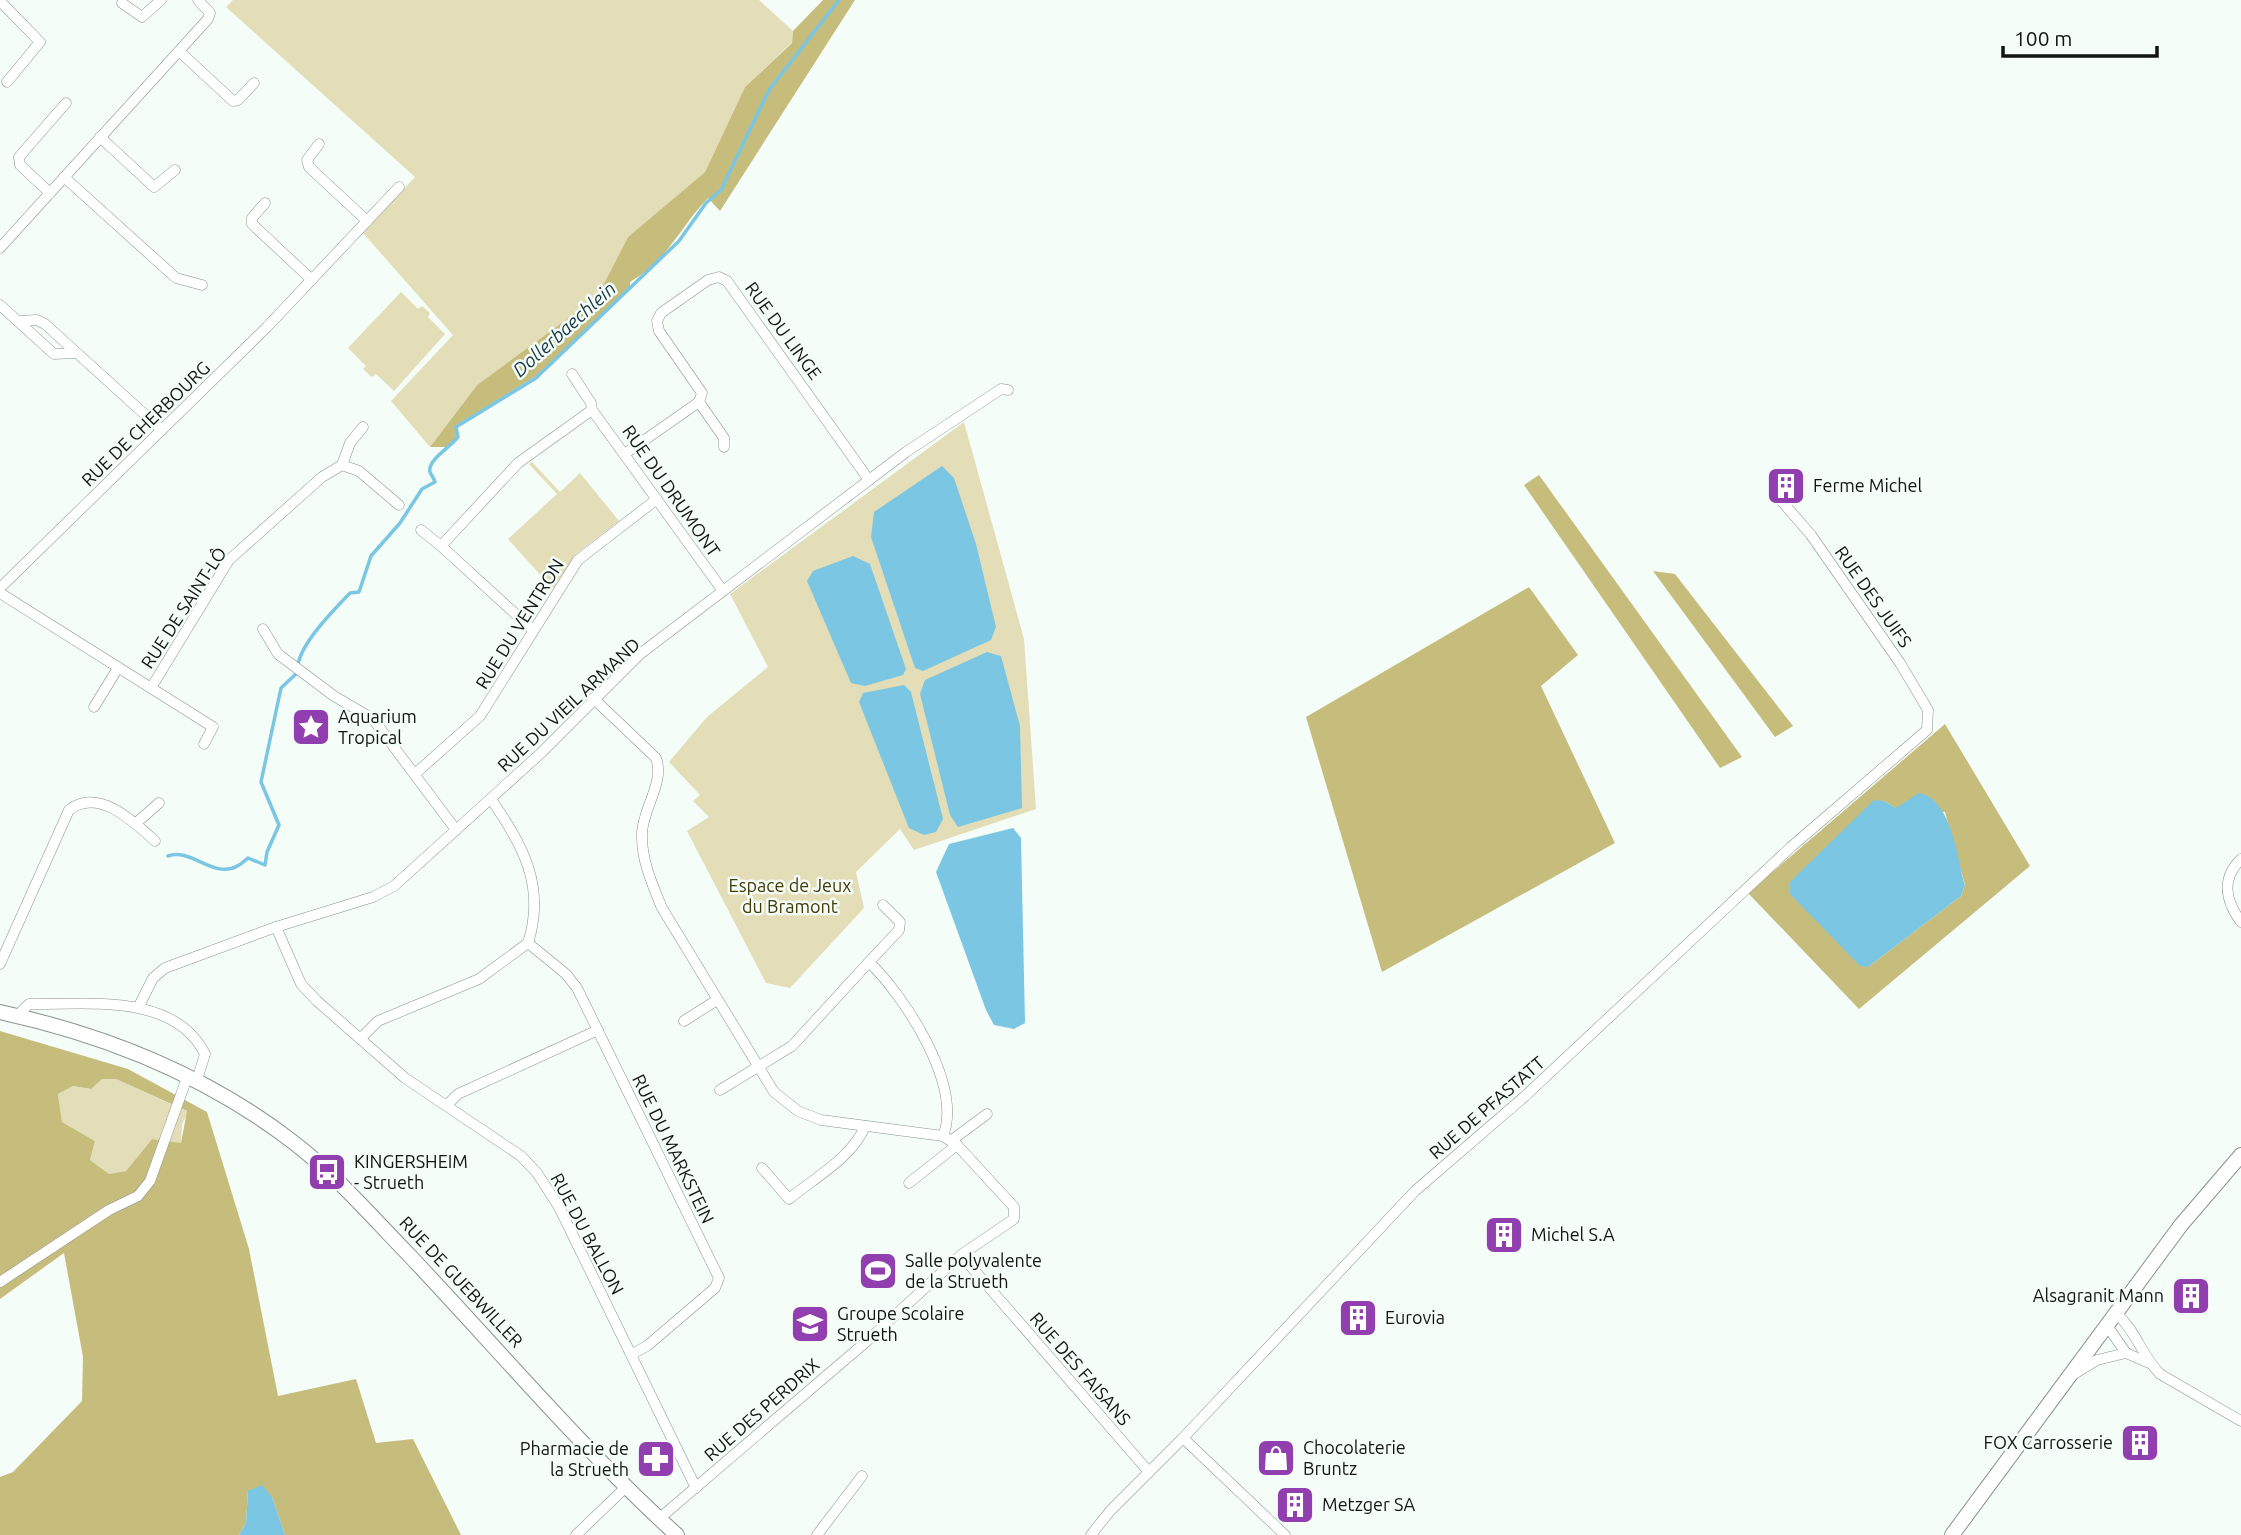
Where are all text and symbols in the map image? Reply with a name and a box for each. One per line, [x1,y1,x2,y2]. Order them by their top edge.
scale bar [2003,14,2157,58]
text: 100 m [2014,26,2072,50]
water label: Dollerbaechlein [508,277,620,381]
street label: RUE DU LINGE [742,278,826,383]
street label: RUE DE CHERBOURG [77,357,213,490]
street label: RUE DU DRUMONT [619,421,725,560]
building icon: Ferme Michel [1765,465,1807,507]
place label: Ferme Michel [1813,475,1922,495]
street label: RUE DES JUIFS [1832,542,1916,651]
street label: RUE DE SAINT-LÔ [137,543,230,672]
street label: RUE DU VENTRON [471,555,567,692]
street label: RUE DU VIEIL ARMAND [493,633,643,775]
place icon: Aquarium Tropical [290,706,332,748]
place label: Aquarium Tropical [338,706,417,747]
park label: Espace de Jeux du Bramont [729,875,851,916]
street label: RUE DE PFASTATT [1425,1052,1548,1163]
street label: RUE DU MARKSTEIN [629,1071,719,1226]
bus stop icon: KINGERSHEIM - Strueth [306,1151,348,1193]
place label: KINGERSHEIM - Strueth [354,1151,468,1192]
street label: RUE DU BALLON [547,1169,628,1298]
street label: RUE DE GUEBWILLER [396,1212,527,1351]
building icon: Michel S.A [1483,1214,1525,1256]
place label: Michel S.A [1531,1224,1615,1244]
sports icon: Salle polyvalente de la Strueth [857,1250,899,1292]
place label: Salle polyvalente de la Strueth [905,1250,1042,1291]
building icon: Alsagranit Mann [2170,1275,2212,1317]
place label: Alsagranit Mann [2033,1285,2164,1305]
building icon: Eurovia [1337,1297,1379,1339]
school or university icon: Groupe Scolaire Strueth [789,1303,831,1345]
place label: Groupe Scolaire Strueth [837,1303,965,1344]
place label: Eurovia [1385,1307,1445,1327]
street label: RUE DES FAISANS [1026,1308,1135,1429]
street label: RUE DES PERDRIX [700,1354,823,1465]
building icon: FOX Carrosserie [2119,1422,2161,1464]
place label: FOX Carrosserie [1984,1432,2113,1452]
shop icon: Chocolaterie Bruntz [1255,1437,1297,1479]
place label: Chocolaterie Bruntz [1303,1437,1406,1478]
place label: Pharmacie de la Strueth [520,1438,629,1479]
pharmacy icon: Pharmacie de la Strueth [635,1438,677,1480]
building icon: Metzger SA [1274,1484,1316,1526]
place label: Metzger SA [1322,1494,1415,1514]

